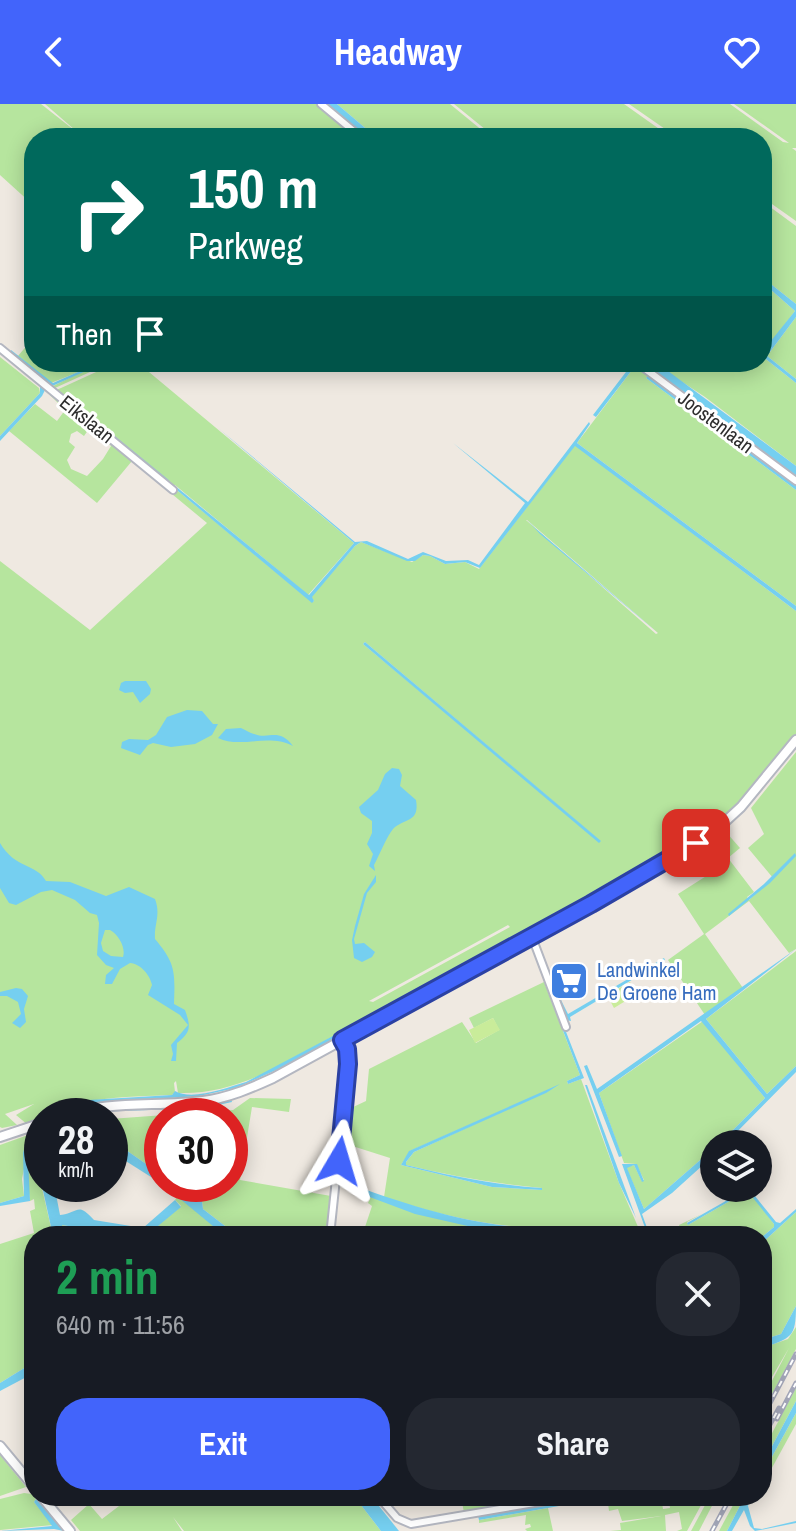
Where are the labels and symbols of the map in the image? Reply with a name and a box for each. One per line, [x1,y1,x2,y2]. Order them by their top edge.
street label: Joostenlaan [673,384,760,459]
street label: Eikslaan [54,388,120,449]
pin [662,809,730,877]
place label: Landwinkel De Groene Ham [597,956,716,1006]
supermarket icon: Landwinkel De Groene Ham [548,960,590,1002]
speed limit sign: 30 [144,1098,248,1202]
position arrow [297,1119,381,1203]

